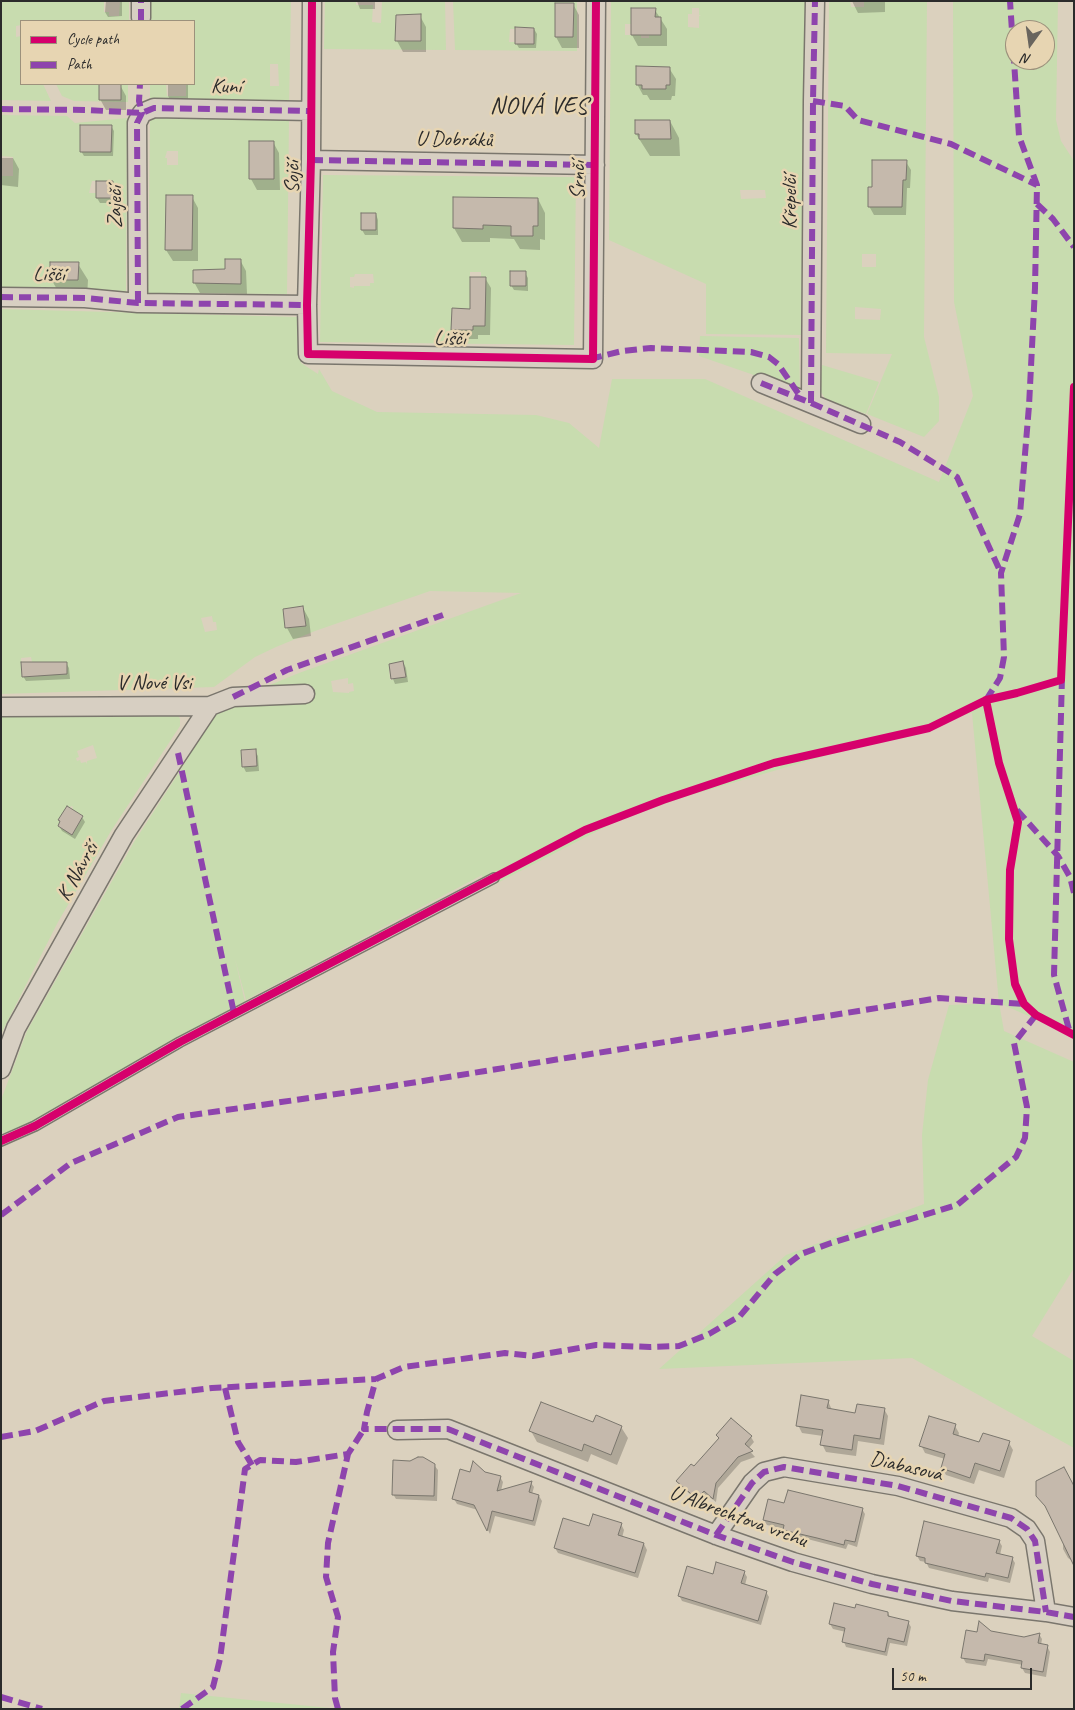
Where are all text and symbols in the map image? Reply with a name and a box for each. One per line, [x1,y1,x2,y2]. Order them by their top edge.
legend [20,20,195,85]
north arrow [1005,20,1055,70]
text: Cycle path [67,30,119,49]
text: N [1020,50,1033,68]
text: Path [67,55,92,74]
street label: Kuní [211,74,241,100]
district label: NOVÁ VES [488,93,590,121]
street label: U Dobráků [416,127,492,153]
street label: Sojčí [280,160,306,194]
street label: Srnčí [565,161,591,199]
street label: Křepelčí [777,175,803,229]
street label: Zaječí [102,186,128,228]
street label: Liščí [33,262,65,288]
street label: Liščí [434,326,466,352]
street label: V Nové Vsi [116,670,192,696]
street label: K Návrší [52,838,104,906]
street label: Diabasová [867,1446,945,1488]
street label: U Albrechtova vrchu [666,1480,810,1554]
scale bar [895,1658,1035,1690]
text: 50 m [900,1667,926,1686]

